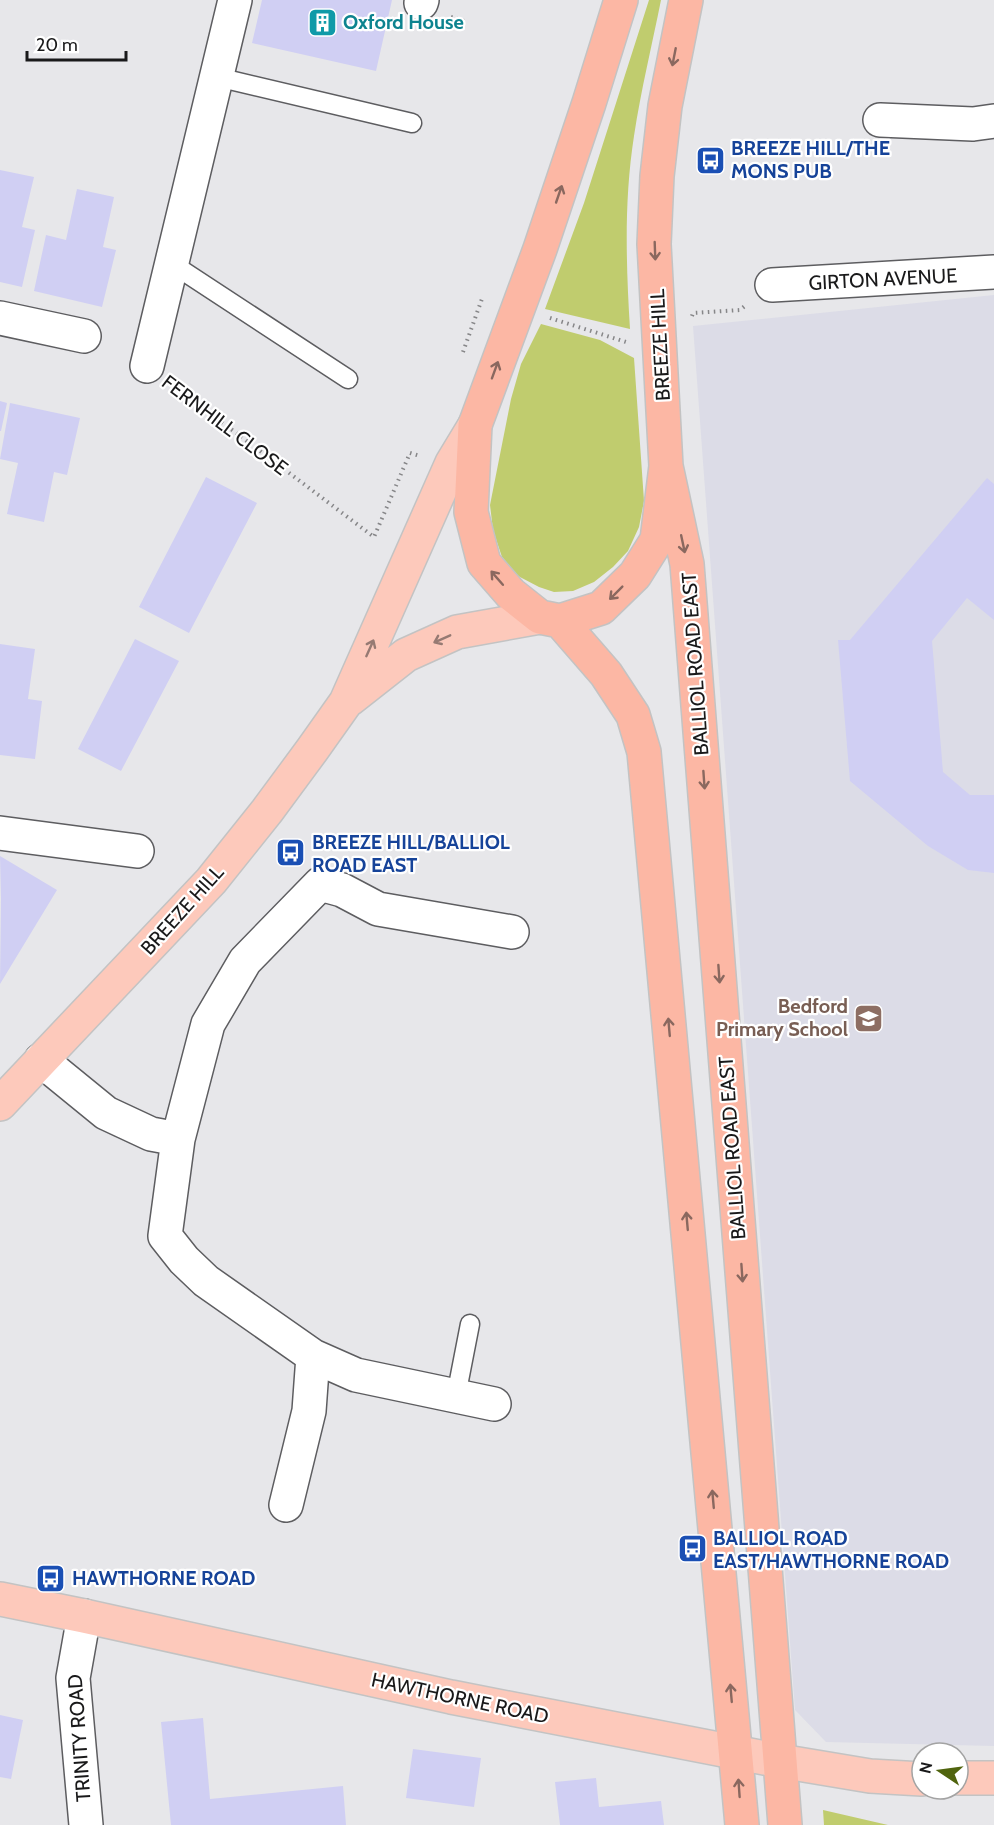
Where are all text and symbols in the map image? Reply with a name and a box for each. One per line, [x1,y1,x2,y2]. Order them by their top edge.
building icon: Oxford House [306,6,338,38]
place label: Oxford House [343,10,464,34]
scale bar [27,24,126,62]
text: 20 m [36,34,78,56]
one-way arrow [668,47,679,67]
place label: BREEZE HILL/THE MONS PUB [731,136,890,183]
bus stop icon: BREEZE HILL/THE MONS PUB [694,144,726,176]
one-way arrow [554,185,565,204]
one-way arrow [649,240,660,260]
street label: GIRTON AVENUE [808,263,958,295]
street label: BREEZE HILL [645,288,675,402]
one-way arrow [490,361,501,380]
street label: FERNHILL CLOSE [157,370,293,480]
one-way arrow [678,533,689,553]
one-way arrow [490,570,503,586]
street label: BALLIOL ROAD EAST [677,571,713,756]
one-way arrow [608,586,623,601]
one-way arrow [434,633,452,645]
one-way arrow [365,639,376,658]
one-way arrow [699,769,710,789]
place label: BREEZE HILL/BALLIOL ROAD EAST [312,830,510,877]
bus stop icon: BREEZE HILL/BALLIOL ROAD EAST [275,837,307,869]
street label: BREEZE HILL [136,860,228,960]
one-way arrow [714,964,725,983]
place label: Bedford Primary School [716,994,848,1041]
school or university icon: Bedford Primary School [853,1002,885,1034]
one-way arrow [663,1018,674,1037]
street label: BALLIOL ROAD EAST [714,1055,750,1240]
one-way arrow [681,1212,692,1232]
one-way arrow [737,1263,748,1283]
one-way arrow [707,1490,718,1509]
place label: BALLIOL ROAD EAST/HAWTHORNE ROAD [713,1526,949,1573]
bus stop icon: BALLIOL ROAD EAST/HAWTHORNE ROAD [676,1533,708,1565]
bus stop icon: HAWTHORNE ROAD [35,1562,67,1594]
place label: HAWTHORNE ROAD [72,1566,255,1590]
street label: HAWTHORNE ROAD [369,1667,551,1729]
street label: TRINITY ROAD [63,1674,95,1802]
one-way arrow [725,1684,736,1704]
north arrow [910,1741,970,1801]
text: N [915,1760,936,1775]
one-way arrow [733,1779,744,1799]

